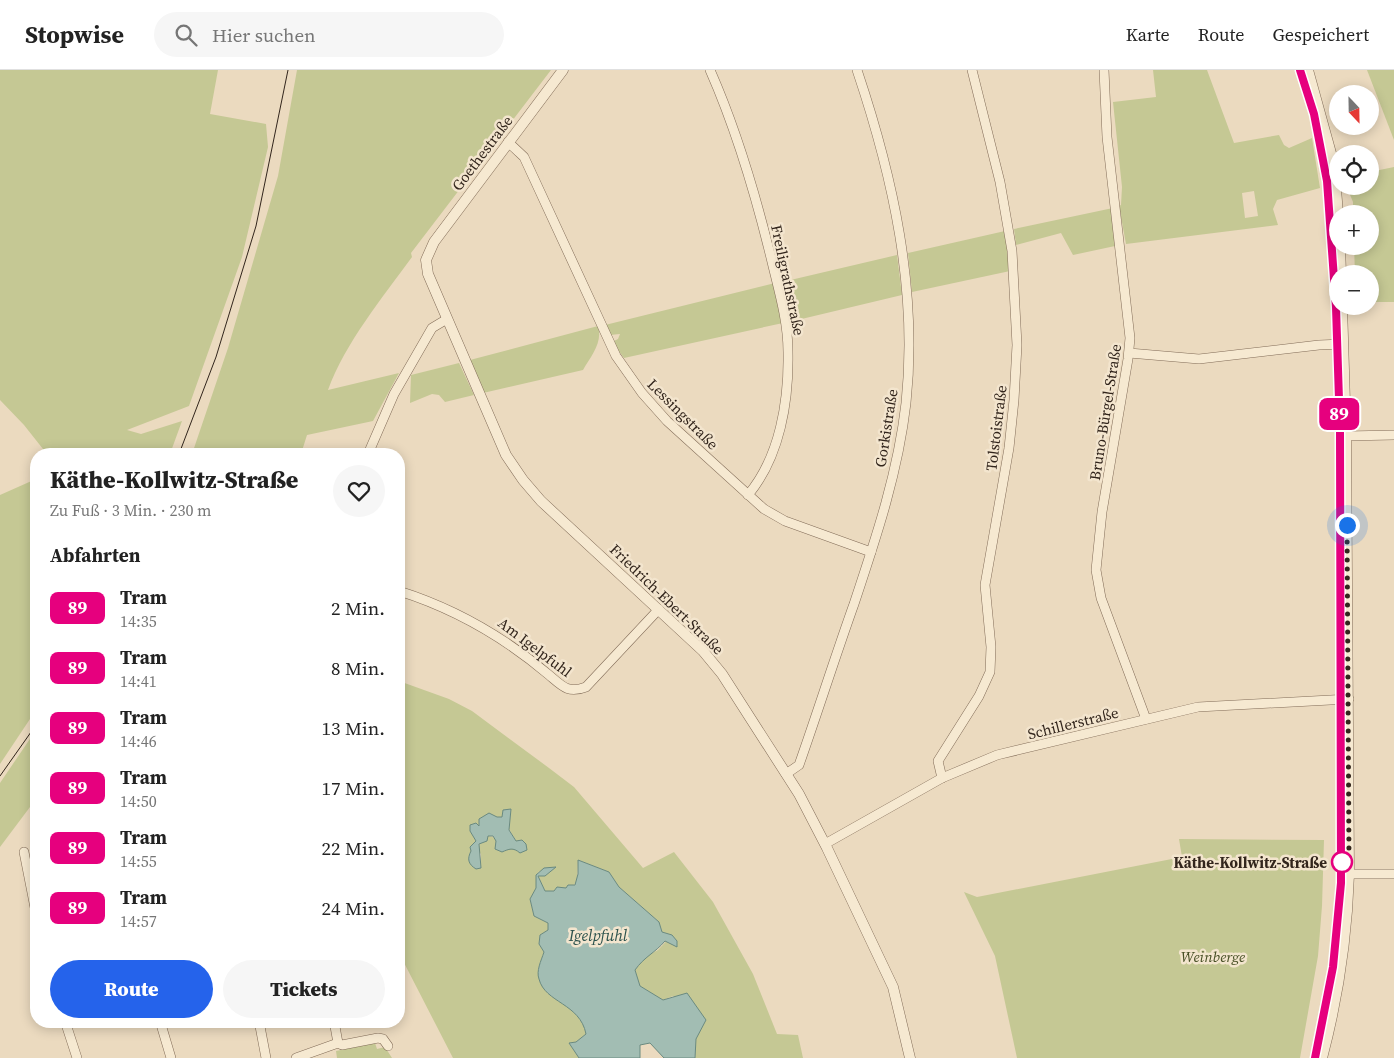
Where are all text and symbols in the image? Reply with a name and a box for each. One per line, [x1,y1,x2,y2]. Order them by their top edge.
search box [154,12,504,57]
text: Stopwise [25,18,124,51]
icon: search [172,21,200,49]
text: Hier suchen [212,22,316,48]
text: Karte [1126,22,1170,47]
text: Route [1198,22,1244,47]
text: Gespeichert [1272,22,1369,47]
north arrow [1329,85,1379,135]
map controls [1329,85,1379,315]
street label: Goethestraße [447,111,517,195]
button: locate [1329,145,1379,195]
button: + [1329,205,1379,255]
street label: Freiligrathstraße [766,223,810,338]
button: − [1329,265,1379,315]
street label: Bruno-Bürgel-Straße [1084,342,1126,482]
street label: Lessingstraße [643,374,723,454]
street label: Tolstoistraße [980,384,1012,472]
street label: Gorkistraße [869,387,903,469]
line badge: 89 [1316,398,1362,430]
text: 89 [1329,401,1349,426]
text: Käthe-Kollwitz-Straße [50,463,298,496]
button: heart [333,465,385,517]
text: Zu Fuß · 3 Min. · 230 m [50,499,212,521]
your location [1335,513,1360,538]
street label: Friedrich-Ebert-Straße [605,539,729,659]
text: Abfahrten [50,542,140,568]
text: Tram [120,584,167,610]
text: 89 [68,595,87,620]
text: 2 Min. [331,595,385,621]
text: 14:35 [120,610,157,632]
street label: Am Igelpfuhl [494,612,577,682]
text: Tram [120,644,167,670]
text: 89 [68,655,87,680]
text: 8 Min. [331,655,385,681]
text: 14:41 [120,670,157,692]
street label: Schillerstraße [1025,701,1121,744]
text: Tram [120,704,167,730]
text: 89 [68,715,87,740]
text: 13 Min. [322,715,385,741]
text: 14:46 [120,730,157,752]
text: Tram [120,764,167,790]
text: 89 [68,775,87,800]
text: 17 Min. [322,775,385,801]
text: 14:50 [120,790,157,812]
text: Tram [120,824,167,850]
text: 89 [68,835,87,860]
text: 22 Min. [322,835,385,861]
text: 14:55 [120,850,157,872]
marker: Käthe-Kollwitz-Straße [1331,851,1353,873]
place label: Käthe-Kollwitz-Straße [1173,852,1327,873]
text: Tram [120,884,167,910]
text: 89 [68,895,87,920]
text: 24 Min. [322,895,385,921]
text: 14:57 [120,910,157,932]
water label: Igelpfuhl [568,924,628,946]
park label: Weinberge [1181,946,1245,967]
button: Route [50,960,213,1018]
button: Tickets [223,960,385,1018]

